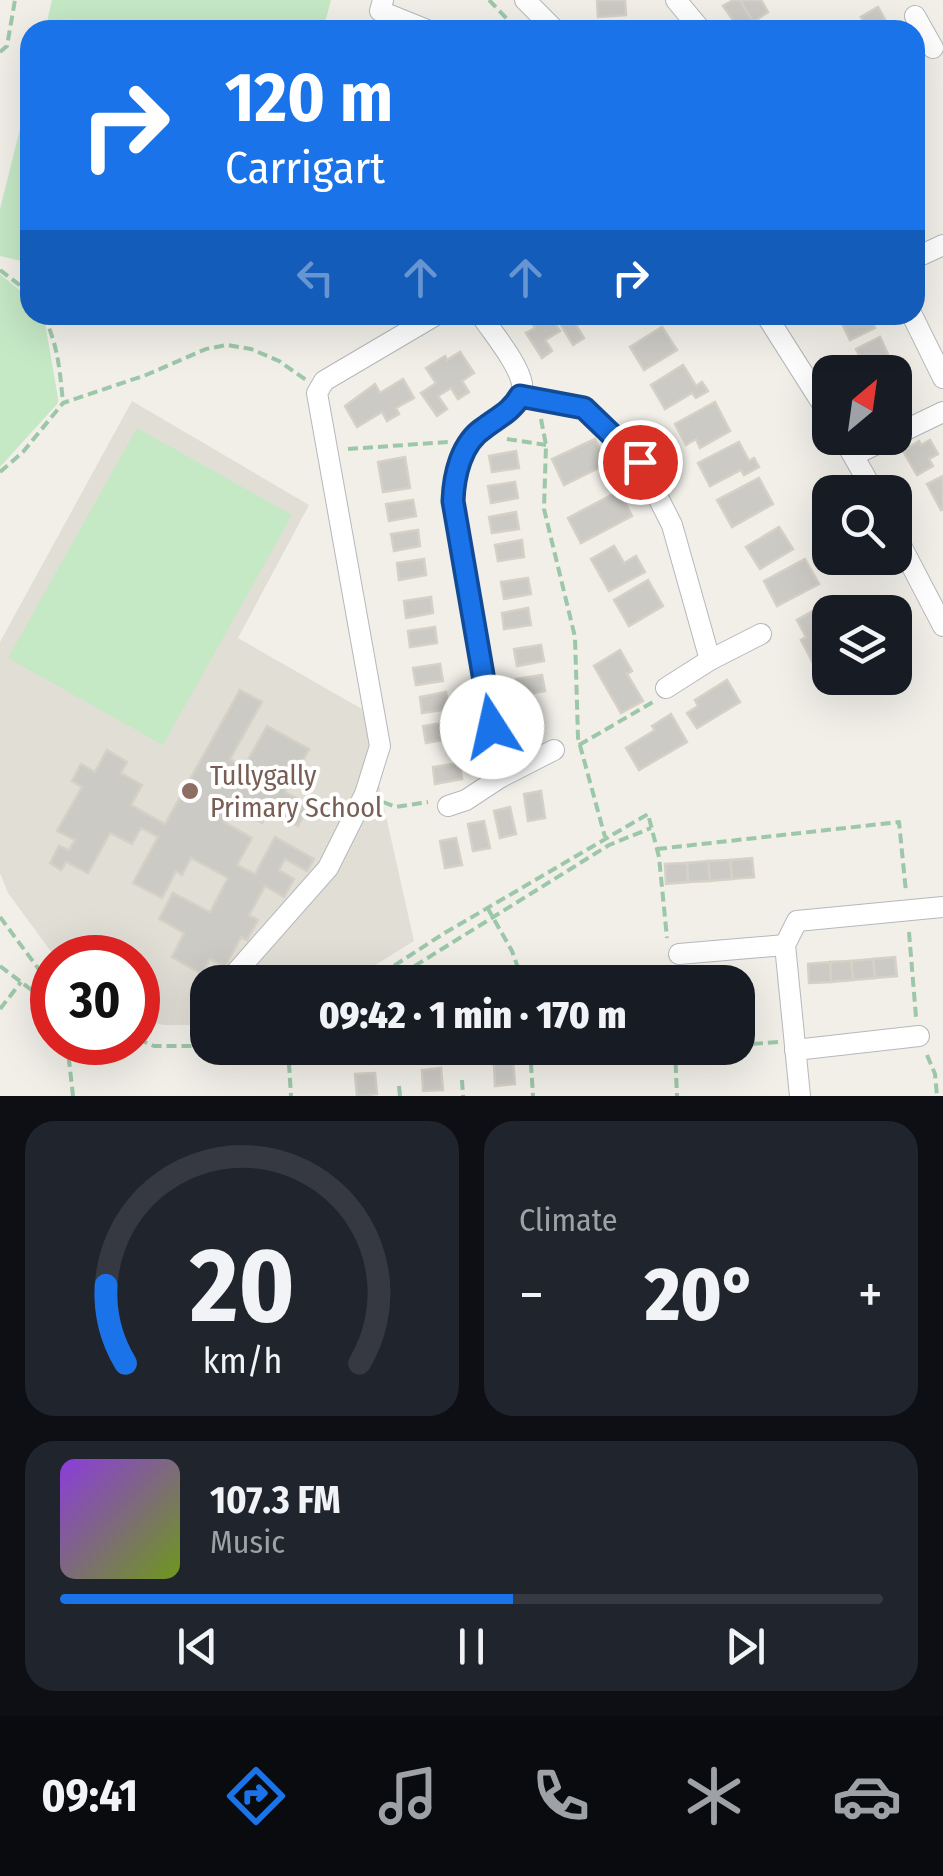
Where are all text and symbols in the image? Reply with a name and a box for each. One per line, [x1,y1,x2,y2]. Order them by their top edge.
text: 120 m [225,56,393,140]
icon: right [60,60,190,190]
text: Carrigart [225,141,385,195]
icon: left [288,250,343,305]
icon: ahead [393,250,448,305]
icon: ahead [498,250,553,305]
icon: right [603,250,658,305]
north arrow [812,355,912,455]
map controls [812,355,912,695]
pin [598,420,683,505]
icon: arrive [613,435,668,490]
button: search [812,475,912,575]
button: layers [812,595,912,695]
position arrow [440,675,544,779]
place label: Tullygally Primary School [210,759,382,824]
marker: Tullygally Primary School [179,780,201,802]
speed limit sign: 30 [30,935,160,1065]
text: 09:42 · 1 min · 170 m [319,992,626,1038]
text: Climate [519,1201,618,1239]
text: 20 [189,1224,294,1349]
text: 20° [645,1250,757,1340]
text: − [519,1262,544,1328]
text: + [858,1262,883,1328]
text: km/h [202,1340,282,1382]
text: 107.3 FM [210,1477,341,1523]
text: Music [210,1523,285,1561]
icon: previous [170,1619,225,1674]
icon: pause [444,1619,499,1674]
icon: next [718,1619,773,1674]
icon: directions [221,1761,291,1831]
icon: music [373,1761,443,1831]
icon: phone [526,1761,596,1831]
icon: climate [679,1761,749,1831]
icon: car [832,1761,902,1831]
text: 09:41 [41,1769,138,1823]

